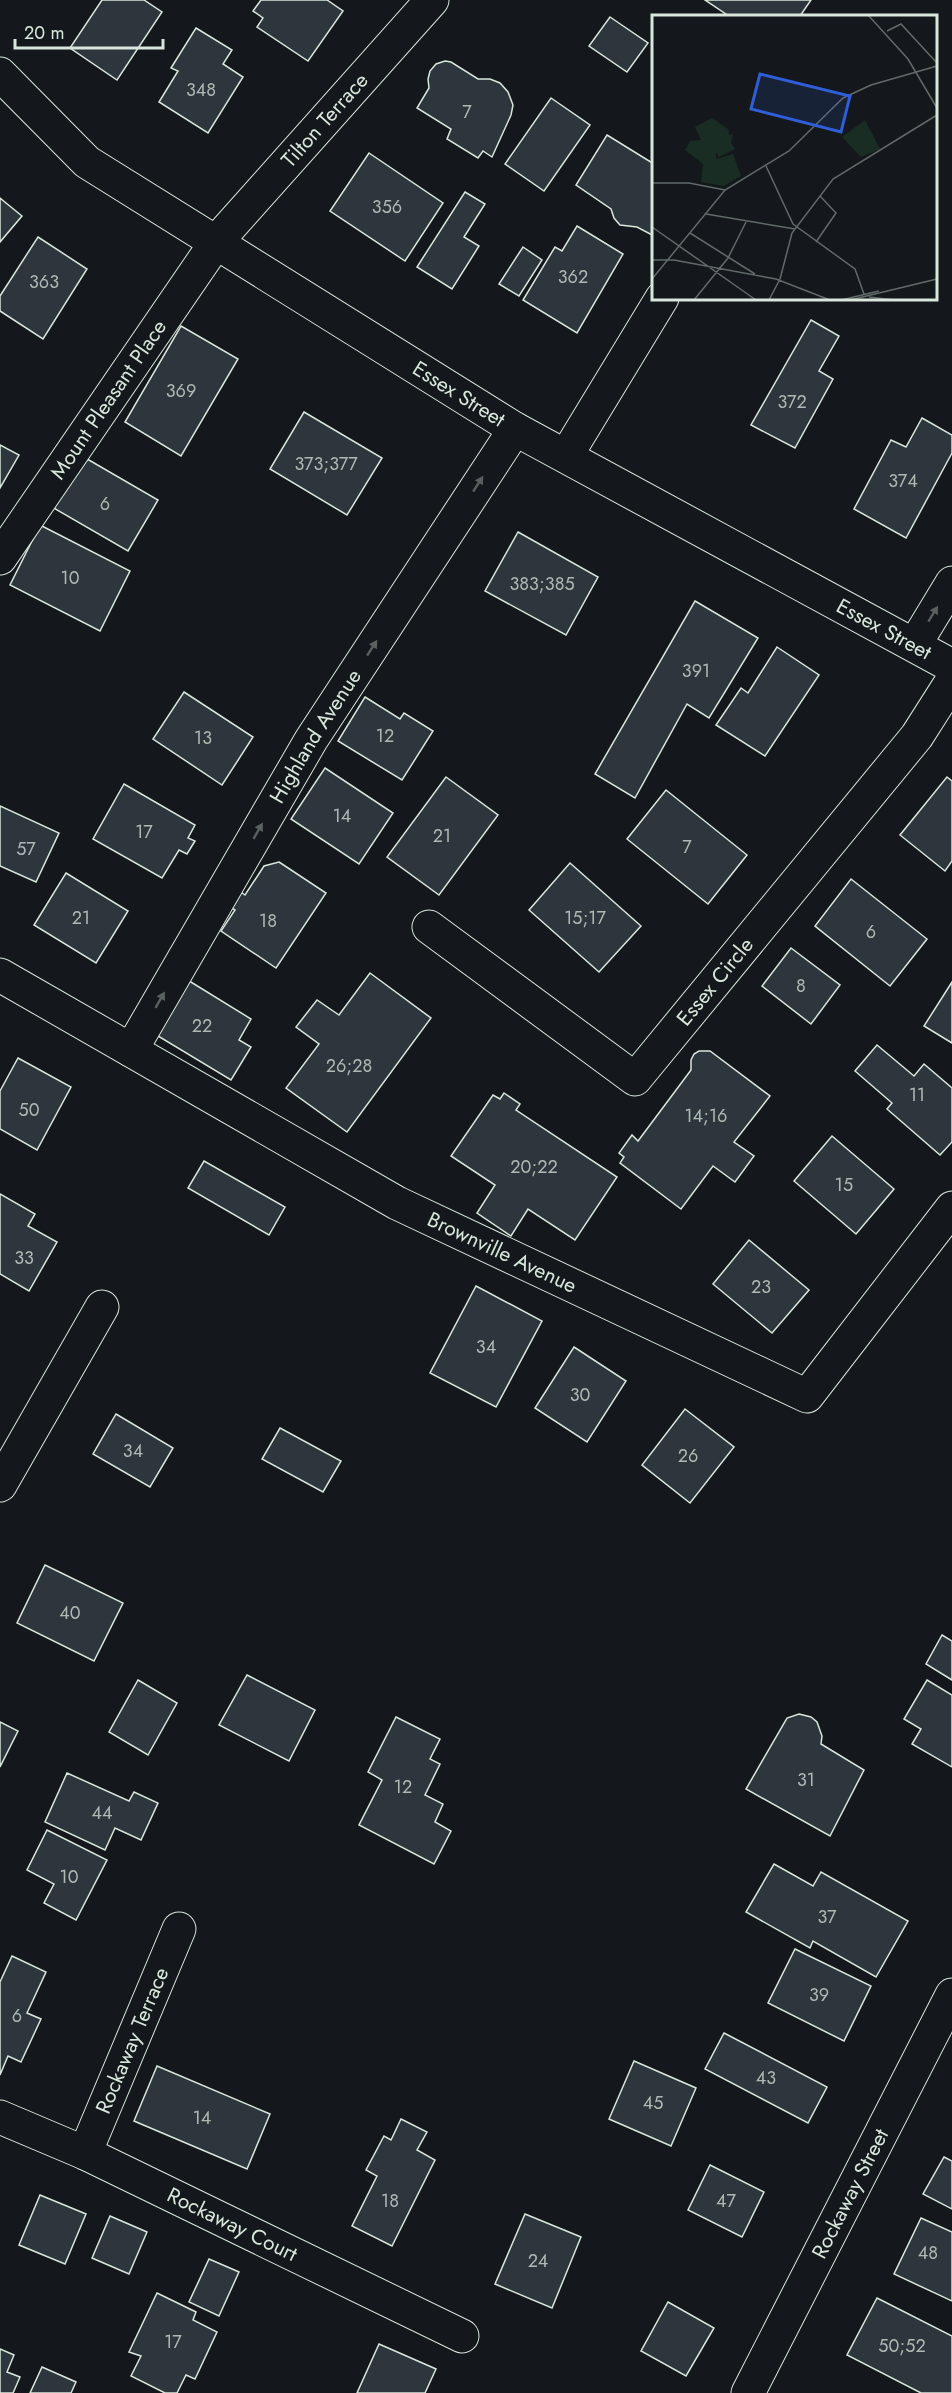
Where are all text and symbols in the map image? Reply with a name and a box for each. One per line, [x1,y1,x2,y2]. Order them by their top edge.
scale bar [15,12,164,50]
inset map [652,15,937,300]
text: 20 m [24,20,64,46]
street label: Tilton Terrace [274,66,375,174]
house number: 348 [186,77,216,103]
house number: 7 [462,99,472,125]
house number: 356 [372,194,402,220]
house number: 362 [558,264,588,290]
house number: 363 [29,269,59,295]
street label: Mount Pleasant Place [43,314,174,485]
street label: Essex Street [407,354,511,434]
house number: 369 [166,378,196,404]
house number: 372 [777,389,807,415]
house number: 373;377 [294,451,358,477]
house number: 374 [888,468,918,494]
one-way arrow [473,476,484,493]
house number: 6 [100,491,110,517]
house number: 10 [61,565,80,591]
house number: 383;385 [509,571,575,597]
street label: Essex Street [831,591,937,667]
one-way arrow [928,606,939,622]
one-way arrow [366,639,377,656]
house number: 391 [682,658,710,684]
street label: Highland Avenue [262,663,369,809]
house number: 12 [376,723,394,749]
house number: 13 [194,725,212,751]
house number: 14 [333,803,351,829]
house number: 17 [135,819,153,845]
one-way arrow [253,822,263,839]
house number: 21 [433,823,451,849]
house number: 7 [682,834,692,860]
house number: 57 [16,836,36,862]
house number: 21 [72,905,90,931]
house number: 15;17 [564,905,606,931]
house number: 18 [259,908,277,934]
house number: 6 [866,919,876,945]
street label: Essex Circle [670,931,761,1032]
house number: 8 [796,973,806,999]
one-way arrow [155,991,165,1008]
house number: 22 [192,1013,212,1039]
house number: 26;28 [326,1053,372,1079]
house number: 11 [909,1082,925,1108]
house number: 50 [19,1097,40,1123]
house number: 14;16 [684,1103,728,1129]
house number: 20;22 [510,1154,558,1180]
house number: 15 [835,1172,853,1198]
street label: Brownville Avenue [422,1204,582,1301]
house number: 33 [14,1245,34,1271]
house number: 23 [751,1274,771,1300]
house number: 34 [476,1334,496,1360]
house number: 30 [570,1382,591,1408]
house number: 34 [123,1438,143,1464]
house number: 26 [678,1443,698,1469]
house number: 40 [59,1600,81,1626]
house number: 31 [797,1767,815,1793]
house number: 12 [394,1774,412,1800]
house number: 44 [92,1800,113,1826]
house number: 10 [60,1864,79,1890]
house number: 37 [817,1904,837,1930]
street label: Rockaway Terrace [88,1962,176,2118]
house number: 39 [809,1982,829,2008]
house number: 6 [12,2003,22,2029]
house number: 43 [756,2065,776,2091]
house number: 45 [643,2090,663,2116]
house number: 14 [193,2105,211,2131]
street label: Rockaway Street [804,2123,896,2264]
street label: Rockaway Court [162,2180,302,2269]
house number: 18 [381,2188,399,2214]
house number: 47 [716,2188,737,2214]
house number: 48 [918,2240,938,2266]
house number: 24 [528,2248,548,2274]
house number: 17 [164,2329,182,2355]
house number: 50;52 [878,2333,926,2359]

